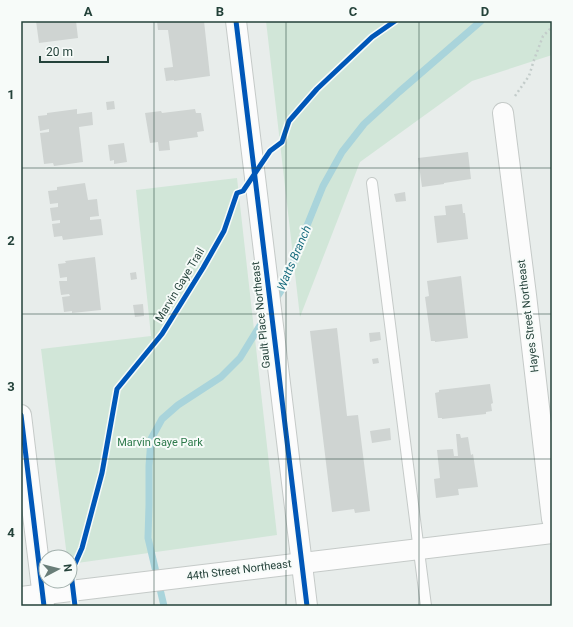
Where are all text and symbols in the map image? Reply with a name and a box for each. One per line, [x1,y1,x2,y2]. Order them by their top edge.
text: A [84,4,93,19]
text: B [216,4,224,19]
text: C [349,4,358,19]
text: D [481,4,489,19]
scale bar [40,38,108,64]
text: 20 m [46,45,73,59]
text: 1 [7,87,15,102]
water label: Watts Branch [274,223,314,293]
text: 2 [7,233,15,248]
street label: Marvin Gaye Trail [153,246,207,324]
street label: Hayes Street Northeast [515,258,541,373]
street label: Gault Place Northeast [249,261,273,369]
text: 3 [7,379,15,394]
park label: Marvin Gaye Park [117,436,203,449]
text: 4 [7,525,15,540]
north arrow [38,549,78,589]
street label: 44th Street Northeast [186,557,292,583]
text: N [61,563,74,573]

